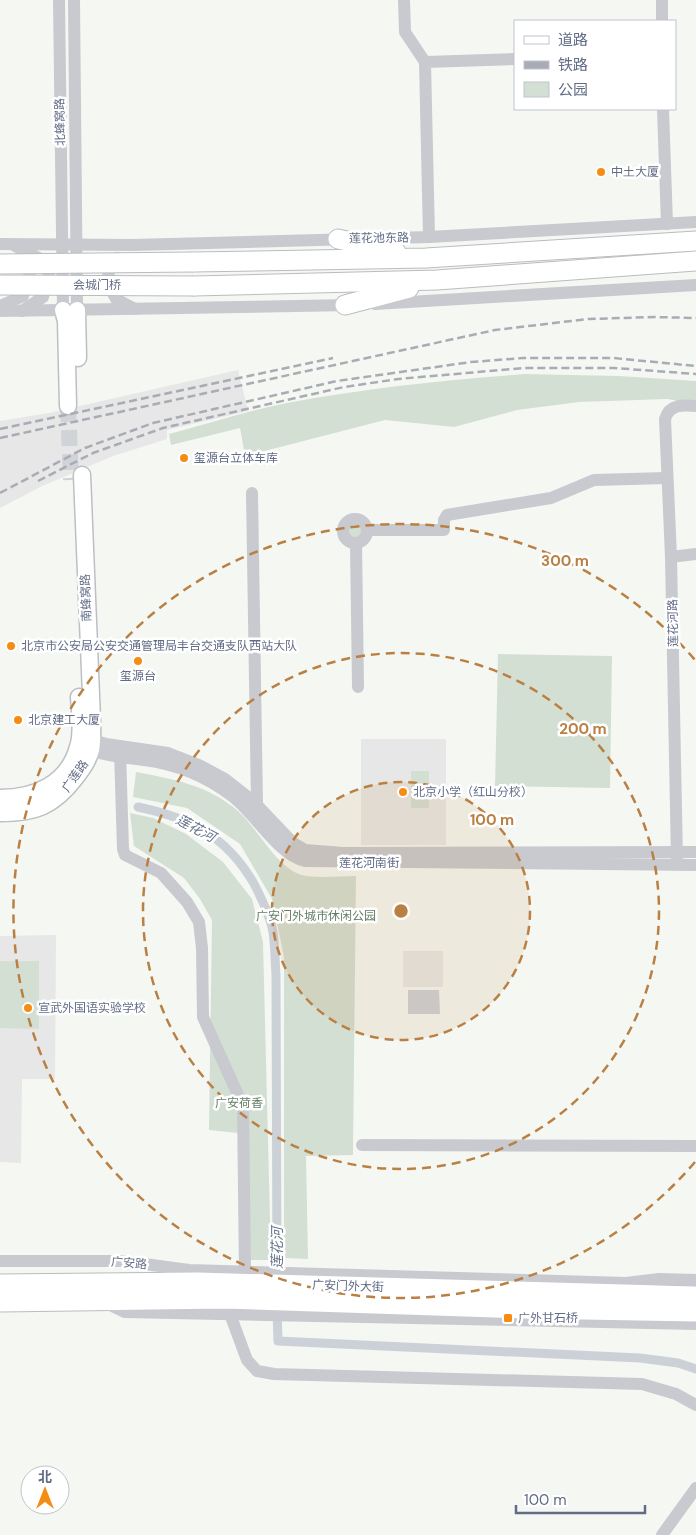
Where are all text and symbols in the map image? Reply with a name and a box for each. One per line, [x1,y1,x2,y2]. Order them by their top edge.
legend [514,20,676,110]
text: 道路 [558,30,588,50]
text: 铁路 [558,55,588,75]
text: 公园 [558,80,588,100]
street label: 北蜂窝路 [52,98,68,146]
place label: 中土大厦 [611,164,659,180]
marker: 中土大厦 [595,166,607,178]
street label: 莲花池东路 [349,229,409,247]
street label: 会城门桥 [73,277,121,293]
place label: 玺源台立体车库 [194,450,278,466]
marker: 玺源台立体车库 [178,452,190,464]
text: 300 m [541,551,589,571]
street label: 南蜂窝路 [77,574,95,622]
street label: 莲花河路 [665,599,681,647]
place label: 北京市公安局公安交通管理局丰台交通支队西站大队 [21,638,297,654]
marker: 北京市公安局公安交通管理局丰台交通支队西站大队 [5,640,17,652]
marker: 玺源台 [132,655,144,667]
place label: 玺源台 [120,668,156,684]
place label: 北京建工大厦 [28,712,100,728]
marker: 北京建工大厦 [12,714,24,726]
text: 200 m [559,719,607,739]
street label: 广莲路 [58,757,92,795]
place label: 北京小学（红山分校） [413,784,533,800]
marker: 北京小学（红山分校） [397,786,409,798]
water label: 莲花河 [173,810,221,847]
text: 100 m [470,810,514,830]
street label: 莲花河南街 [339,855,399,871]
centre of rings [392,902,410,920]
park label: 广安门外城市休闲公园 [256,908,376,924]
place label: 宣武外国语实验学校 [38,1000,146,1016]
marker: 宣武外国语实验学校 [22,1002,34,1014]
park label: 广安荷香 [215,1095,263,1111]
water label: 莲花河 [268,1224,286,1269]
street label: 广安路 [110,1253,148,1273]
street label: 广安门外大街 [312,1277,384,1295]
place label: 广外甘石桥 [518,1310,578,1326]
marker: 广外甘石桥 [502,1312,514,1324]
north arrow [20,1465,70,1515]
text: 北 [38,1468,52,1486]
scale bar [516,1482,645,1514]
text: 100 m [524,1490,567,1510]

